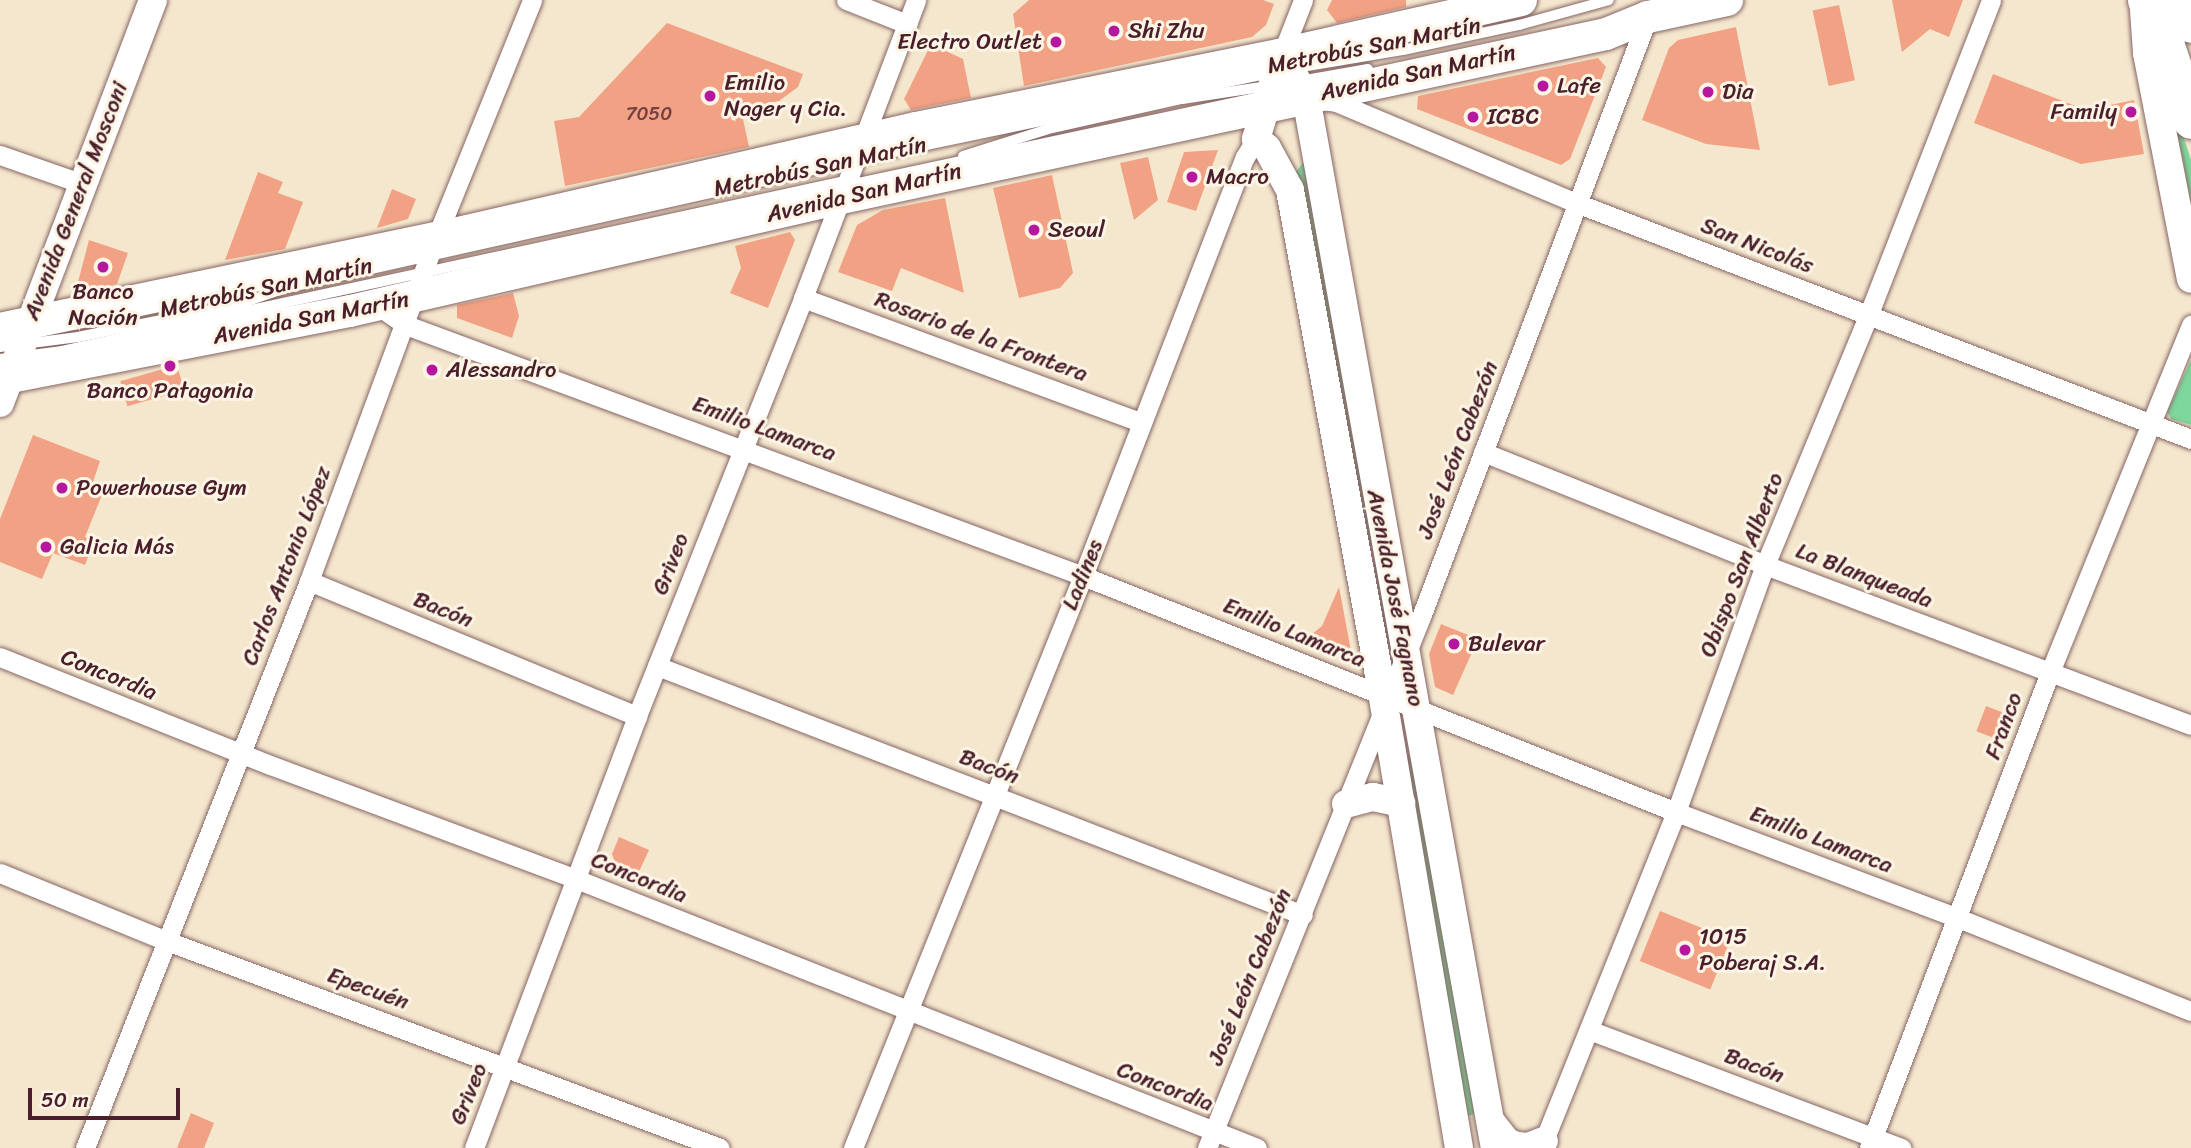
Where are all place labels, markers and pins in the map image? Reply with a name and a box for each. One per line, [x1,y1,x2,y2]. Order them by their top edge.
place label: Shi Zhu [1128,17,1205,45]
marker: Shi Zhu [1106,23,1122,39]
place label: Electro Outlet [898,28,1042,56]
marker: Electro Outlet [1048,34,1064,50]
place label: Emilio Nager y Cia. [724,69,847,123]
place label: Lafe [1557,72,1601,100]
marker: Lafe [1535,78,1551,94]
place label: Dia [1722,78,1754,106]
marker: Dia [1700,84,1716,100]
marker: Emilio Nager y Cia. [702,88,718,104]
place label: Family [2051,98,2117,126]
place label: ICBC [1487,103,1539,131]
marker: Family [2123,104,2139,120]
marker: ICBC [1465,109,1481,125]
place label: Macro [1206,163,1269,191]
marker: Macro [1184,169,1200,185]
place label: Seoul [1048,216,1105,244]
marker: Seoul [1026,222,1042,238]
marker: Banco Nación [95,259,111,275]
place label: Banco Nación [68,278,138,332]
place label: Alessandro [446,356,556,384]
marker: Banco Patagonia [162,358,178,374]
marker: Alessandro [424,362,440,378]
place label: Banco Patagonia [86,377,254,405]
place label: Powerhouse Gym [76,474,247,502]
marker: Powerhouse Gym [54,480,70,496]
place label: Galicia Más [60,533,175,561]
marker: Galicia Más [38,539,54,555]
place label: Bulevar [1468,630,1545,658]
marker: Bulevar [1446,636,1462,652]
place label: 1015 Poberaj S.A. [1699,923,1826,977]
marker: 1015 Poberaj S.A. [1677,942,1693,958]

